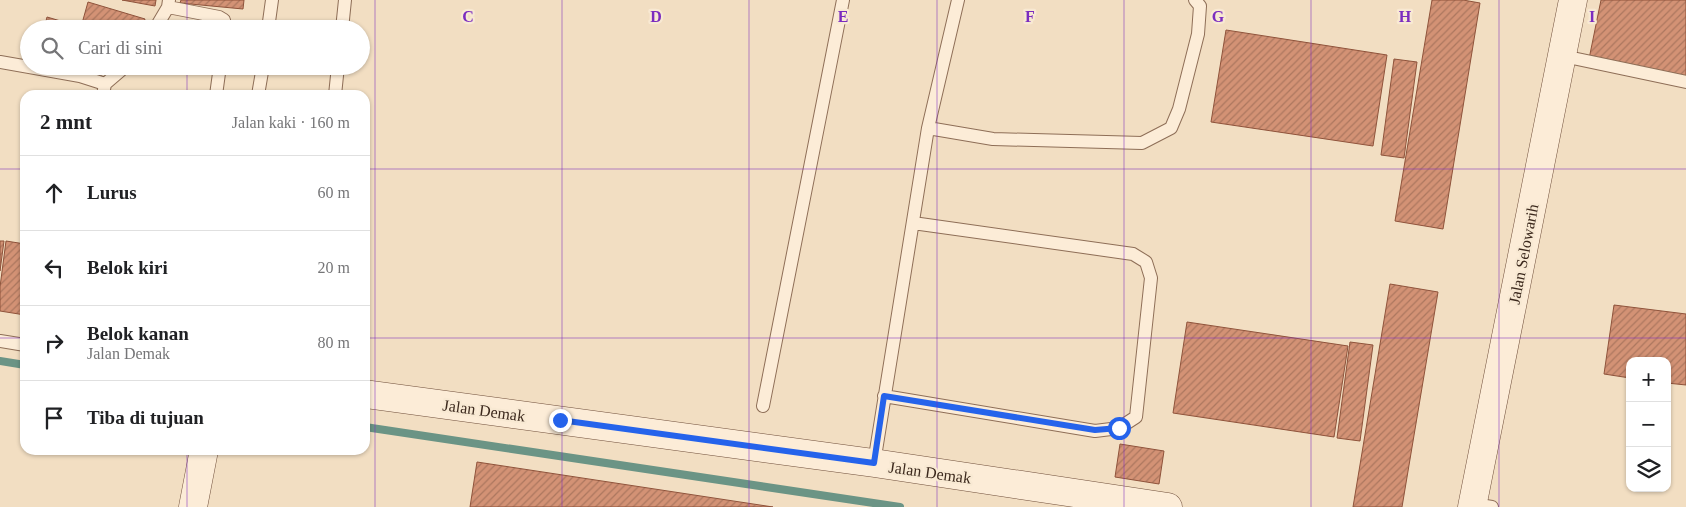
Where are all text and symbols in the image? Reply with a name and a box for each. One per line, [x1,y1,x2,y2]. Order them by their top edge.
text: C [462,8,474,25]
text: D [650,8,662,25]
text: E [838,8,848,25]
text: F [1025,8,1035,25]
text: G [1212,8,1225,25]
text: H [1399,8,1412,25]
text: I [1589,8,1595,25]
search box [20,20,370,75]
icon: search [38,34,66,62]
text: Cari di sini [78,37,162,58]
text: 2 mnt [40,110,92,134]
text: Jalan kaki · 160 m [232,114,350,131]
icon: ahead [40,179,68,207]
text: Lurus [87,182,137,203]
text: 60 m [318,184,350,201]
street label: Jalan Selowarih [1505,203,1542,306]
icon: left [40,254,68,282]
text: Belok kiri [87,257,168,278]
text: 20 m [318,259,350,276]
text: Belok kanan [87,323,189,344]
icon: right [40,329,68,357]
text: 80 m [318,334,350,351]
text: Jalan Demak [87,345,170,362]
map controls [1626,357,1671,492]
button: + [1626,357,1671,402]
street label: Jalan Demak [442,396,526,425]
button: − [1626,402,1671,447]
icon: arrive [40,404,68,432]
text: Tiba di tujuan [87,407,204,428]
route end [549,409,572,432]
route start [1108,417,1131,440]
button: layers [1626,447,1671,492]
street label: Jalan Demak [888,458,972,487]

